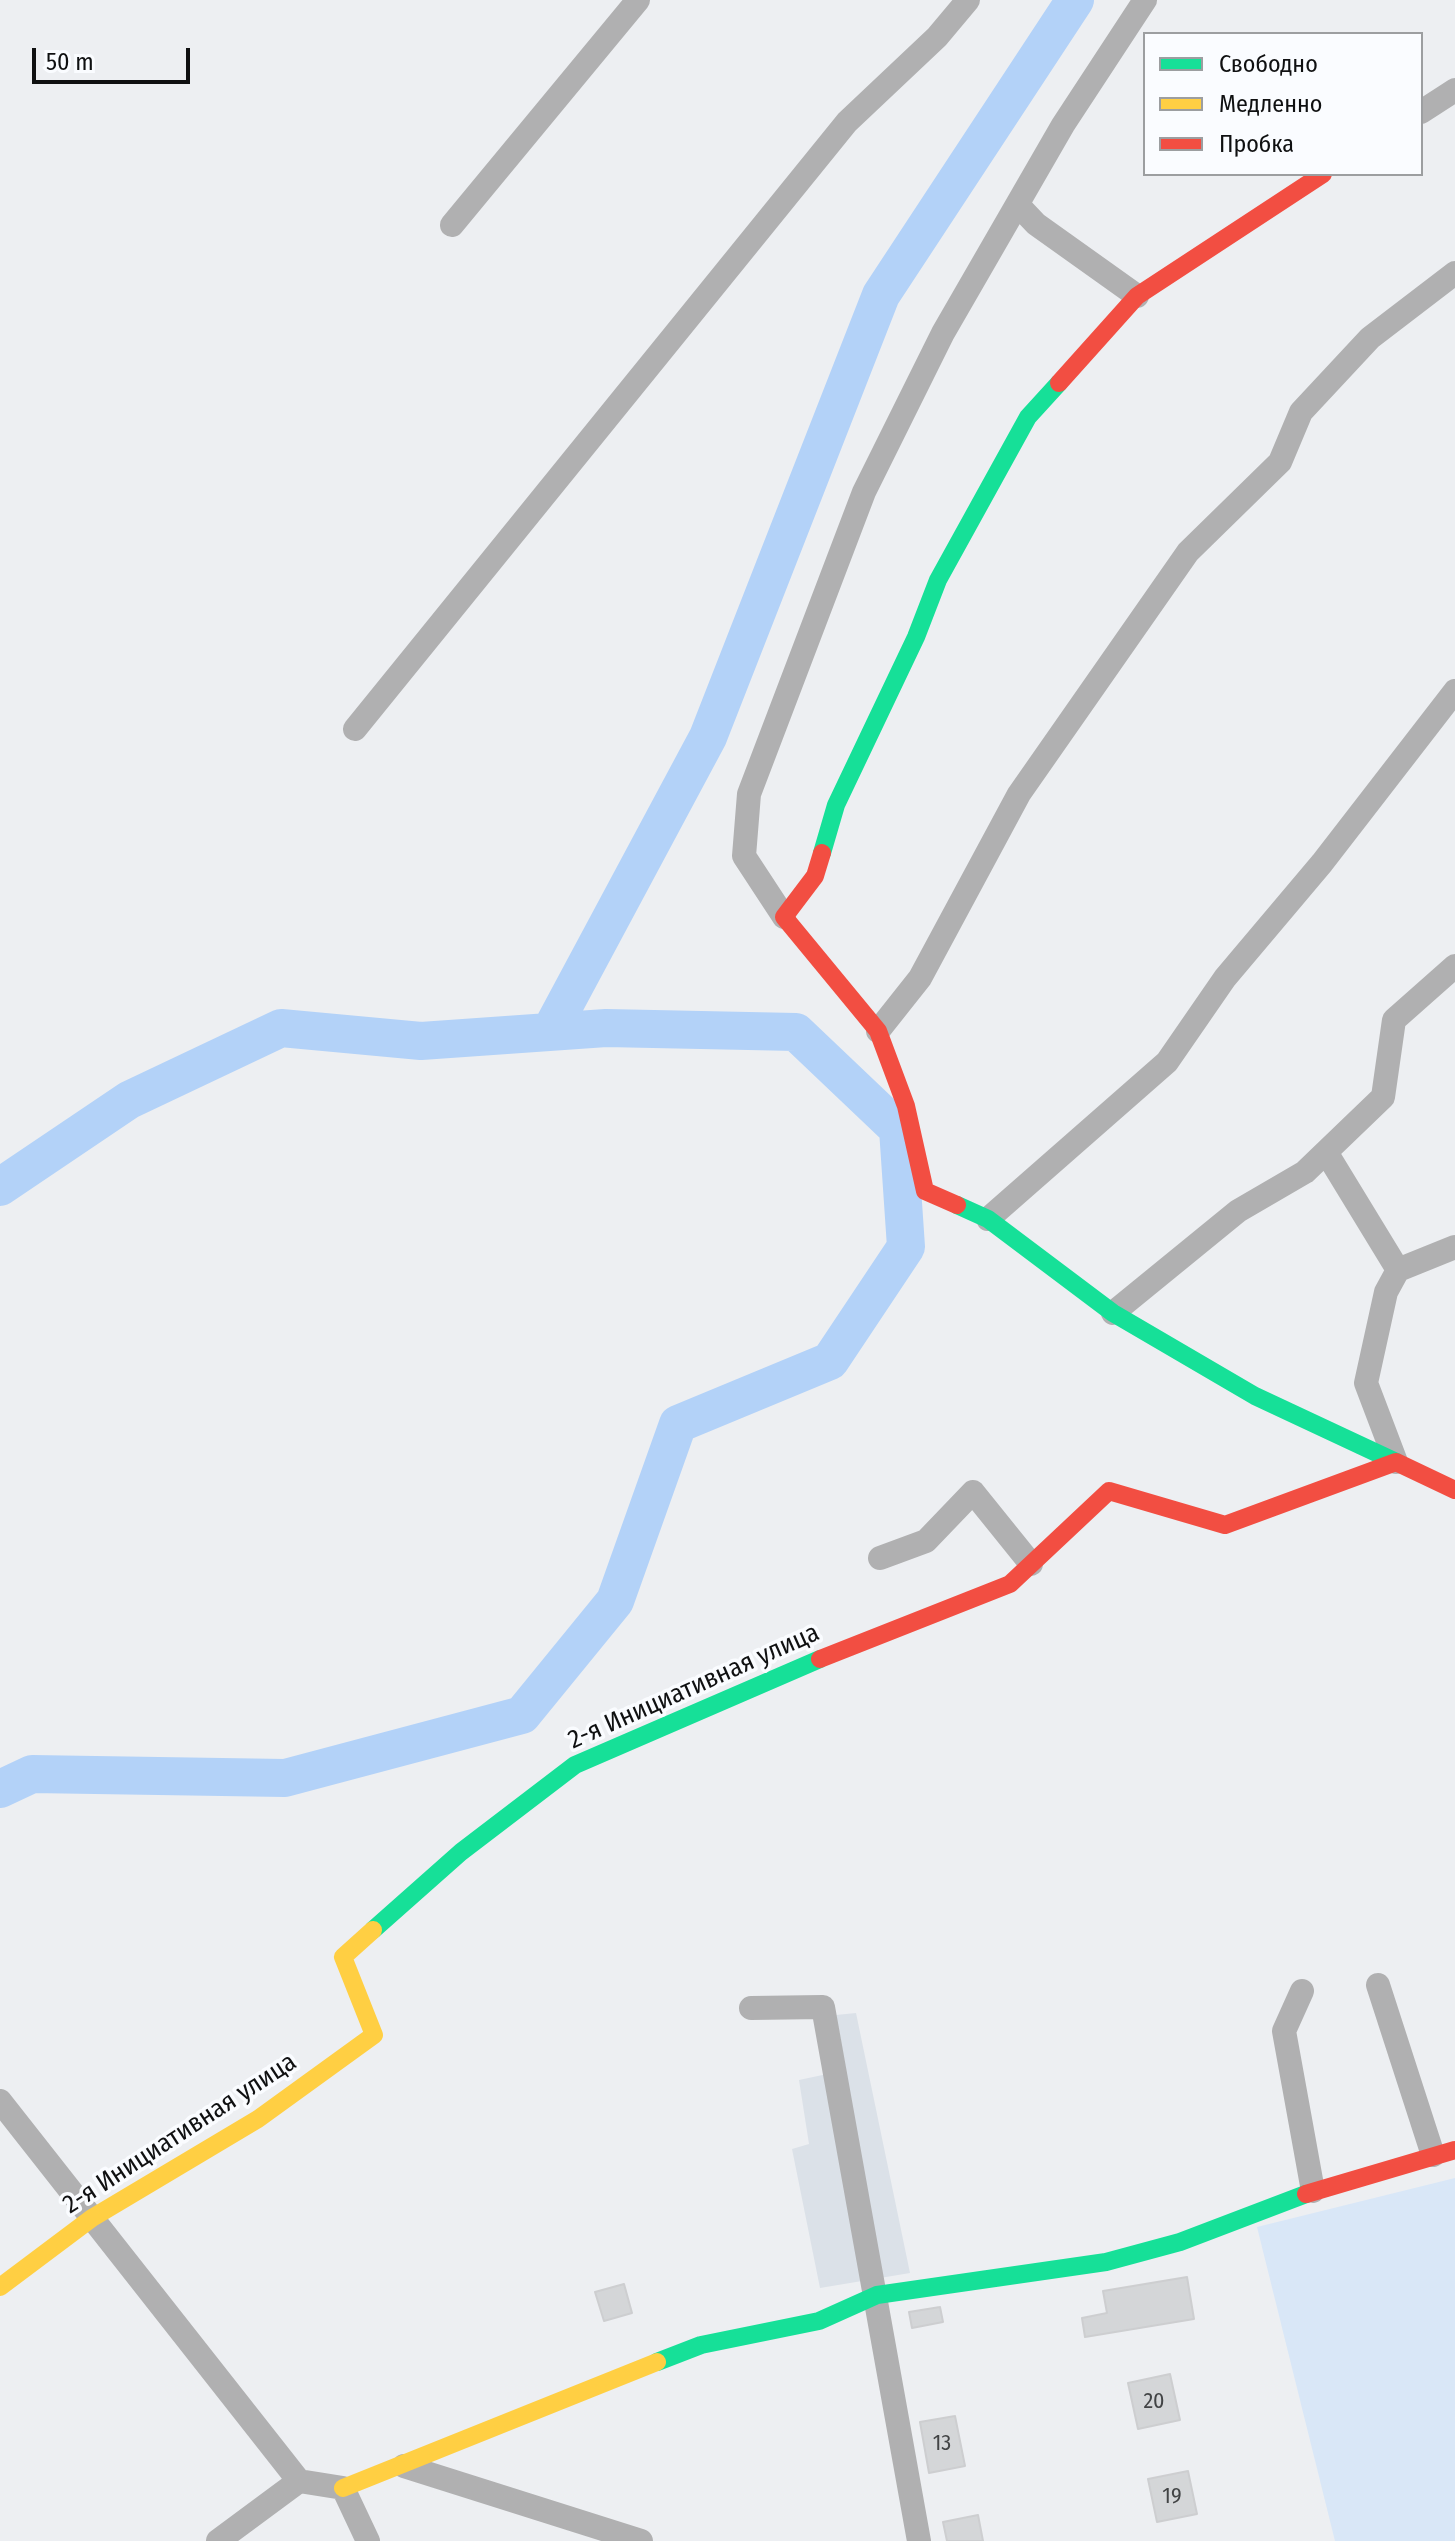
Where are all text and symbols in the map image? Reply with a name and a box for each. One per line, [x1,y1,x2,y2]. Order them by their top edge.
scale bar [36,32,194,82]
legend [1143,32,1423,176]
text: 50 m [46,48,94,76]
text: Свободно [1219,50,1318,78]
text: Медленно [1219,90,1322,118]
text: Пробка [1219,130,1294,158]
street label: 2-я Инициативная улица [564,1618,824,1756]
street label: 2-я Инициативная улица [58,2047,302,2221]
house number: 20 [1143,2389,1165,2415]
house number: 13 [933,2431,951,2457]
house number: 19 [1162,2484,1182,2510]

